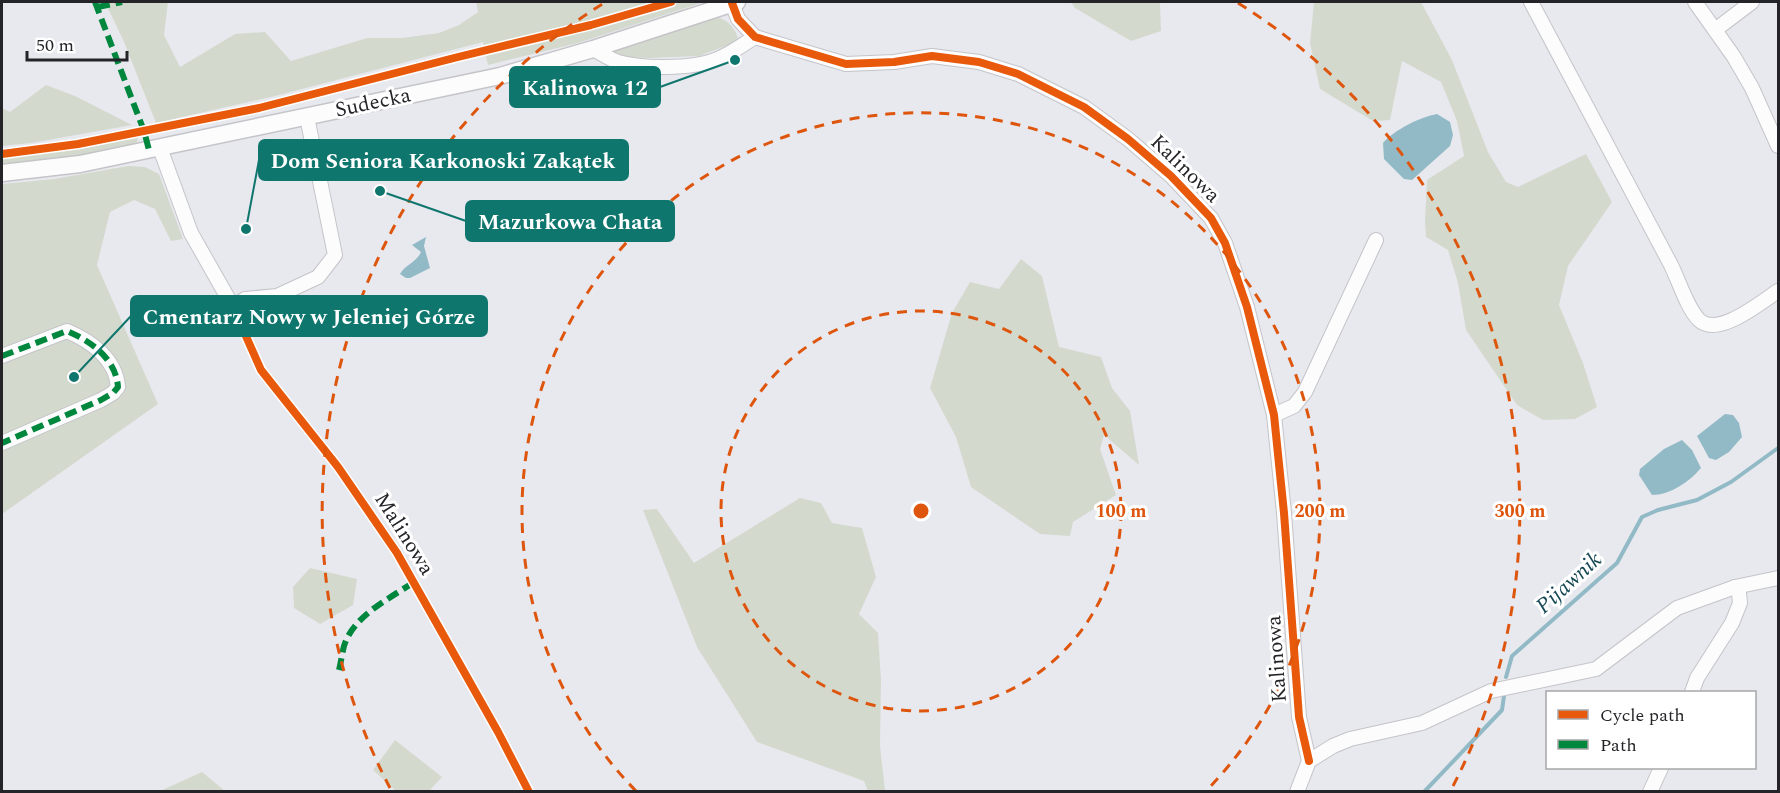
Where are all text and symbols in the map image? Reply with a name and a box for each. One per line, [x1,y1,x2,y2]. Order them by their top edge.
scale bar [27,24,128,62]
text: 50 m [36,32,74,59]
callout: Kalinowa 12 [510,67,660,107]
text: Kalinowa 12 [522,72,648,105]
street label: Sudecka [332,79,414,127]
street label: Kalinowa [1143,127,1228,211]
callout: Dom Seniora Karkonoski Zakątek [259,140,628,180]
text: Dom Seniora Karkonoski Zakątek [270,145,616,178]
callout: Mazurkowa Chata [466,201,674,241]
text: Mazurkowa Chata [478,206,663,239]
callout: Cmentarz Nowy w Jeleniej Górze [131,296,487,336]
text: Cmentarz Nowy w Jeleniej Górze [143,301,475,334]
street label: Malinowa [366,486,443,582]
text: 100 m [1095,498,1147,525]
text: 200 m [1294,498,1346,525]
text: 300 m [1494,498,1546,525]
centre of rings [911,501,931,521]
water label: Pijawnik [1528,544,1610,622]
street label: Kalinowa [1258,614,1296,704]
legend [1546,691,1756,769]
text: Cycle path [1600,702,1685,729]
text: Path [1600,732,1637,759]

